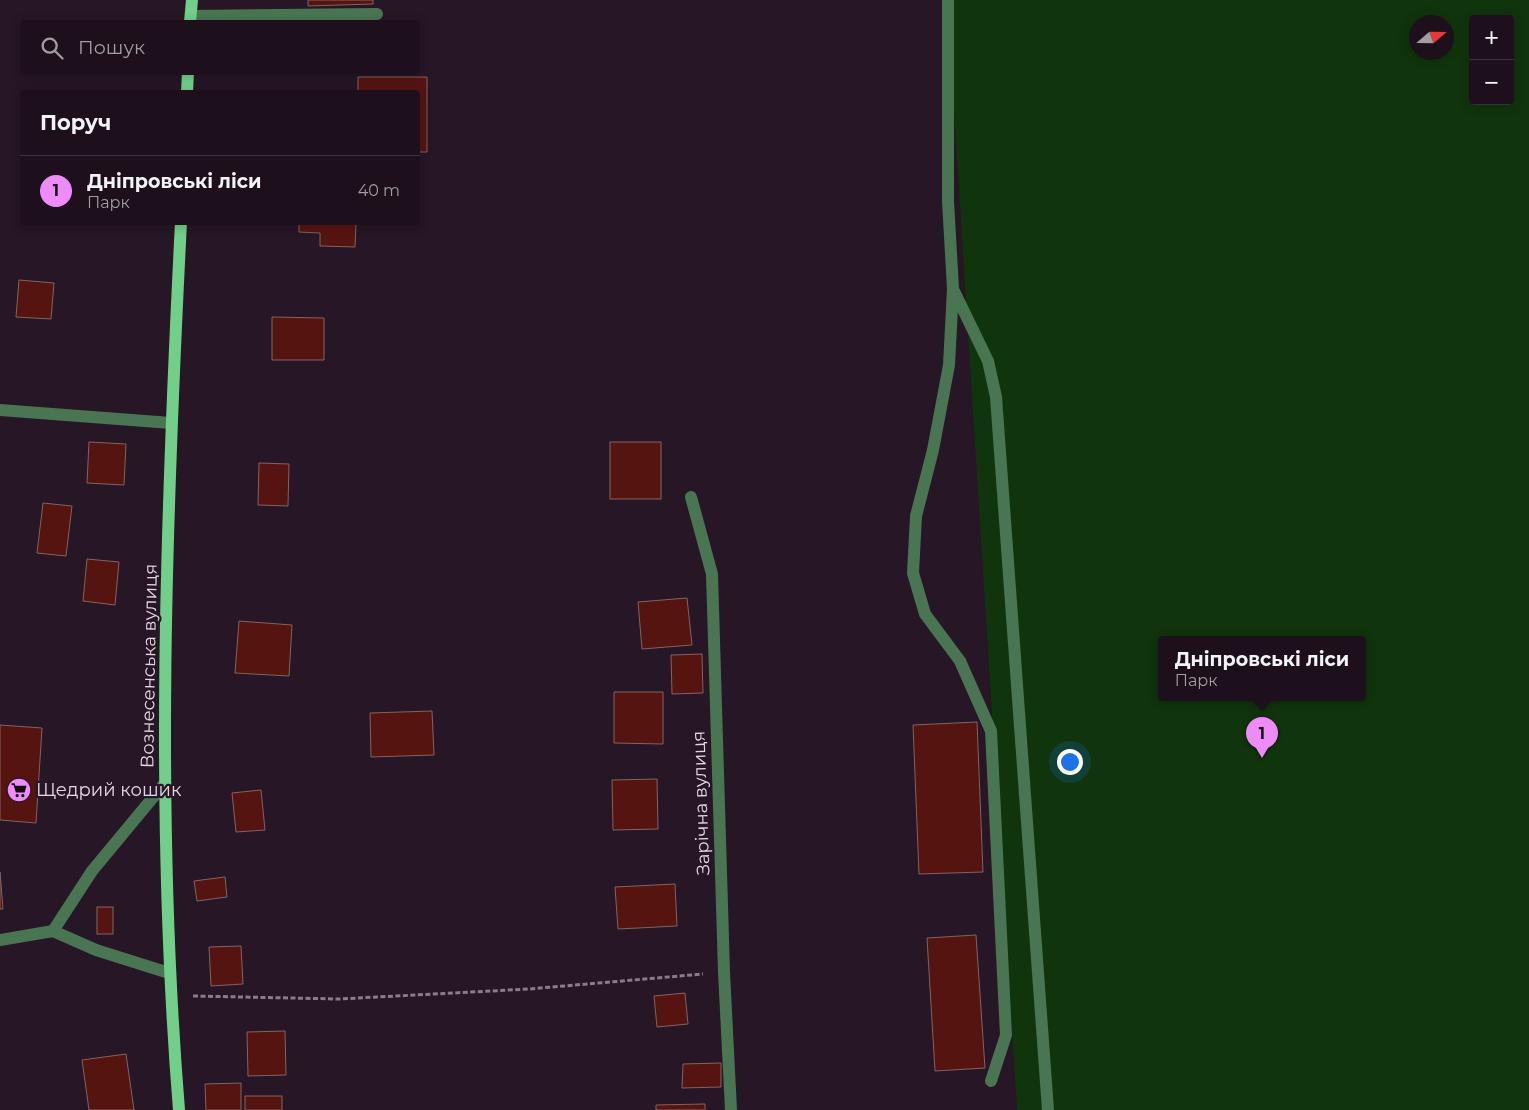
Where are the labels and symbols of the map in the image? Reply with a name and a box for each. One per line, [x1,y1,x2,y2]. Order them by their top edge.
north arrow [1409,15,1454,60]
street label: Вознесенська вулиця [136,564,162,768]
pin: 1 [1246,717,1278,758]
street label: Зарічна вулиця [687,730,715,876]
your location [1057,749,1083,775]
supermarket icon: Щедрий кошик [6,777,32,803]
place label: Щедрий кошик [36,779,182,801]

